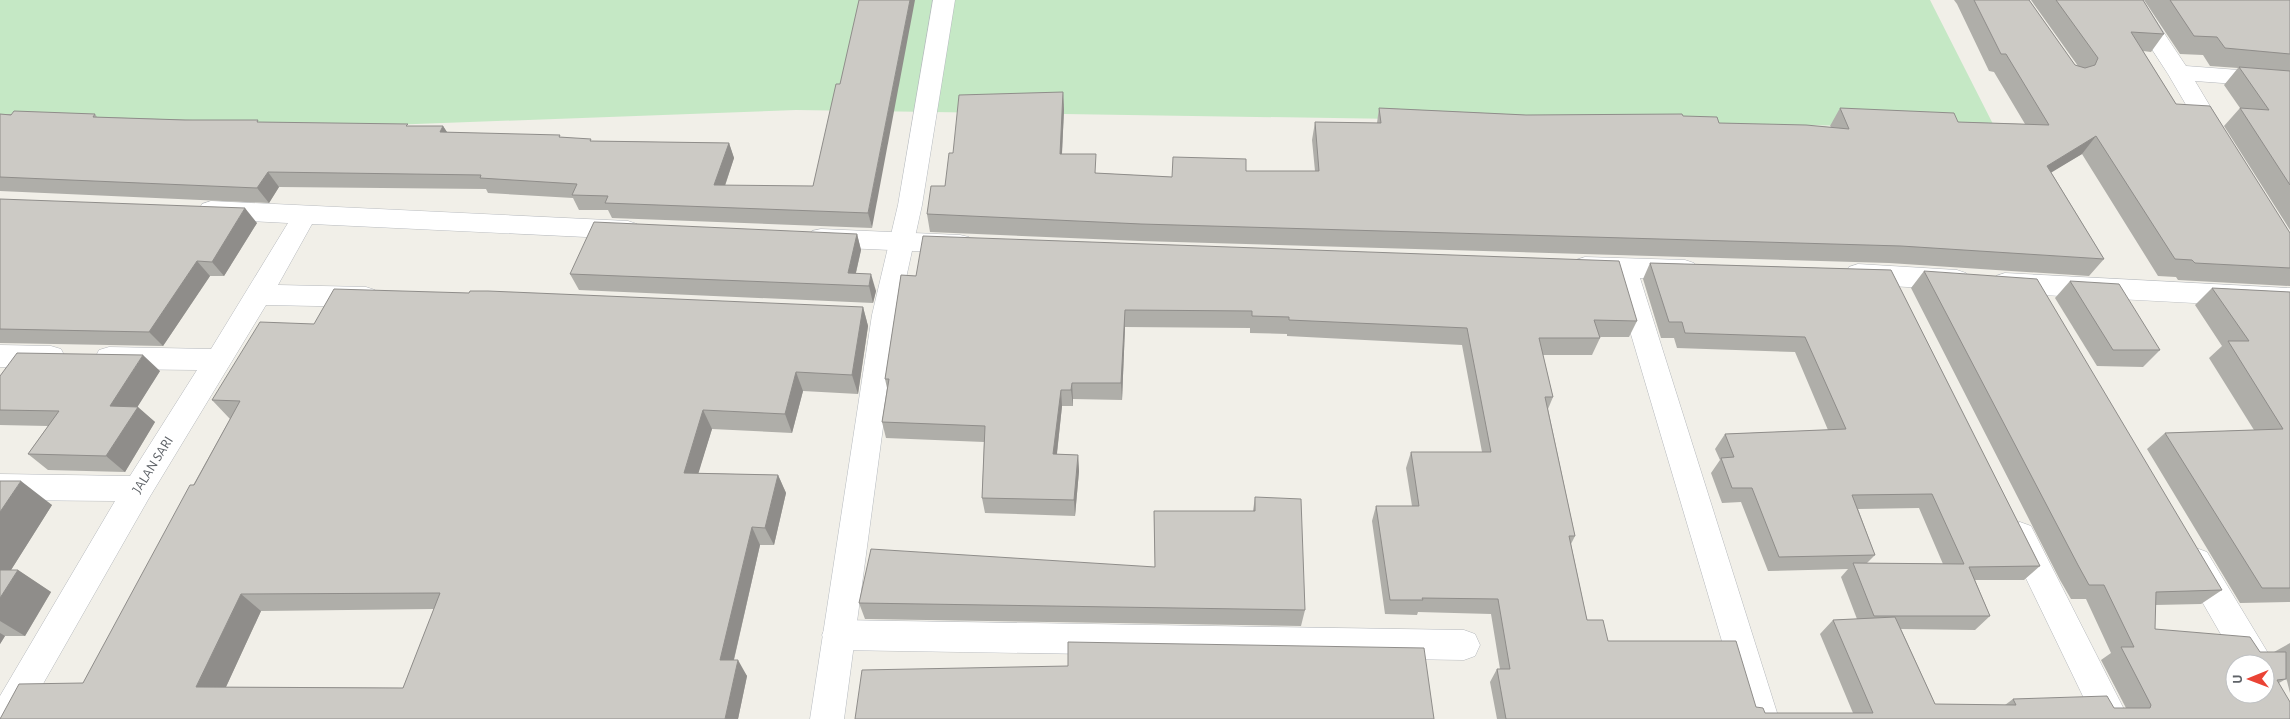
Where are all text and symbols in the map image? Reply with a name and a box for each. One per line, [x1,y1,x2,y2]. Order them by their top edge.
street label: JALAN SARI [130,434,176,496]
north arrow [2225,654,2275,704]
text: U [2231,675,2245,684]

